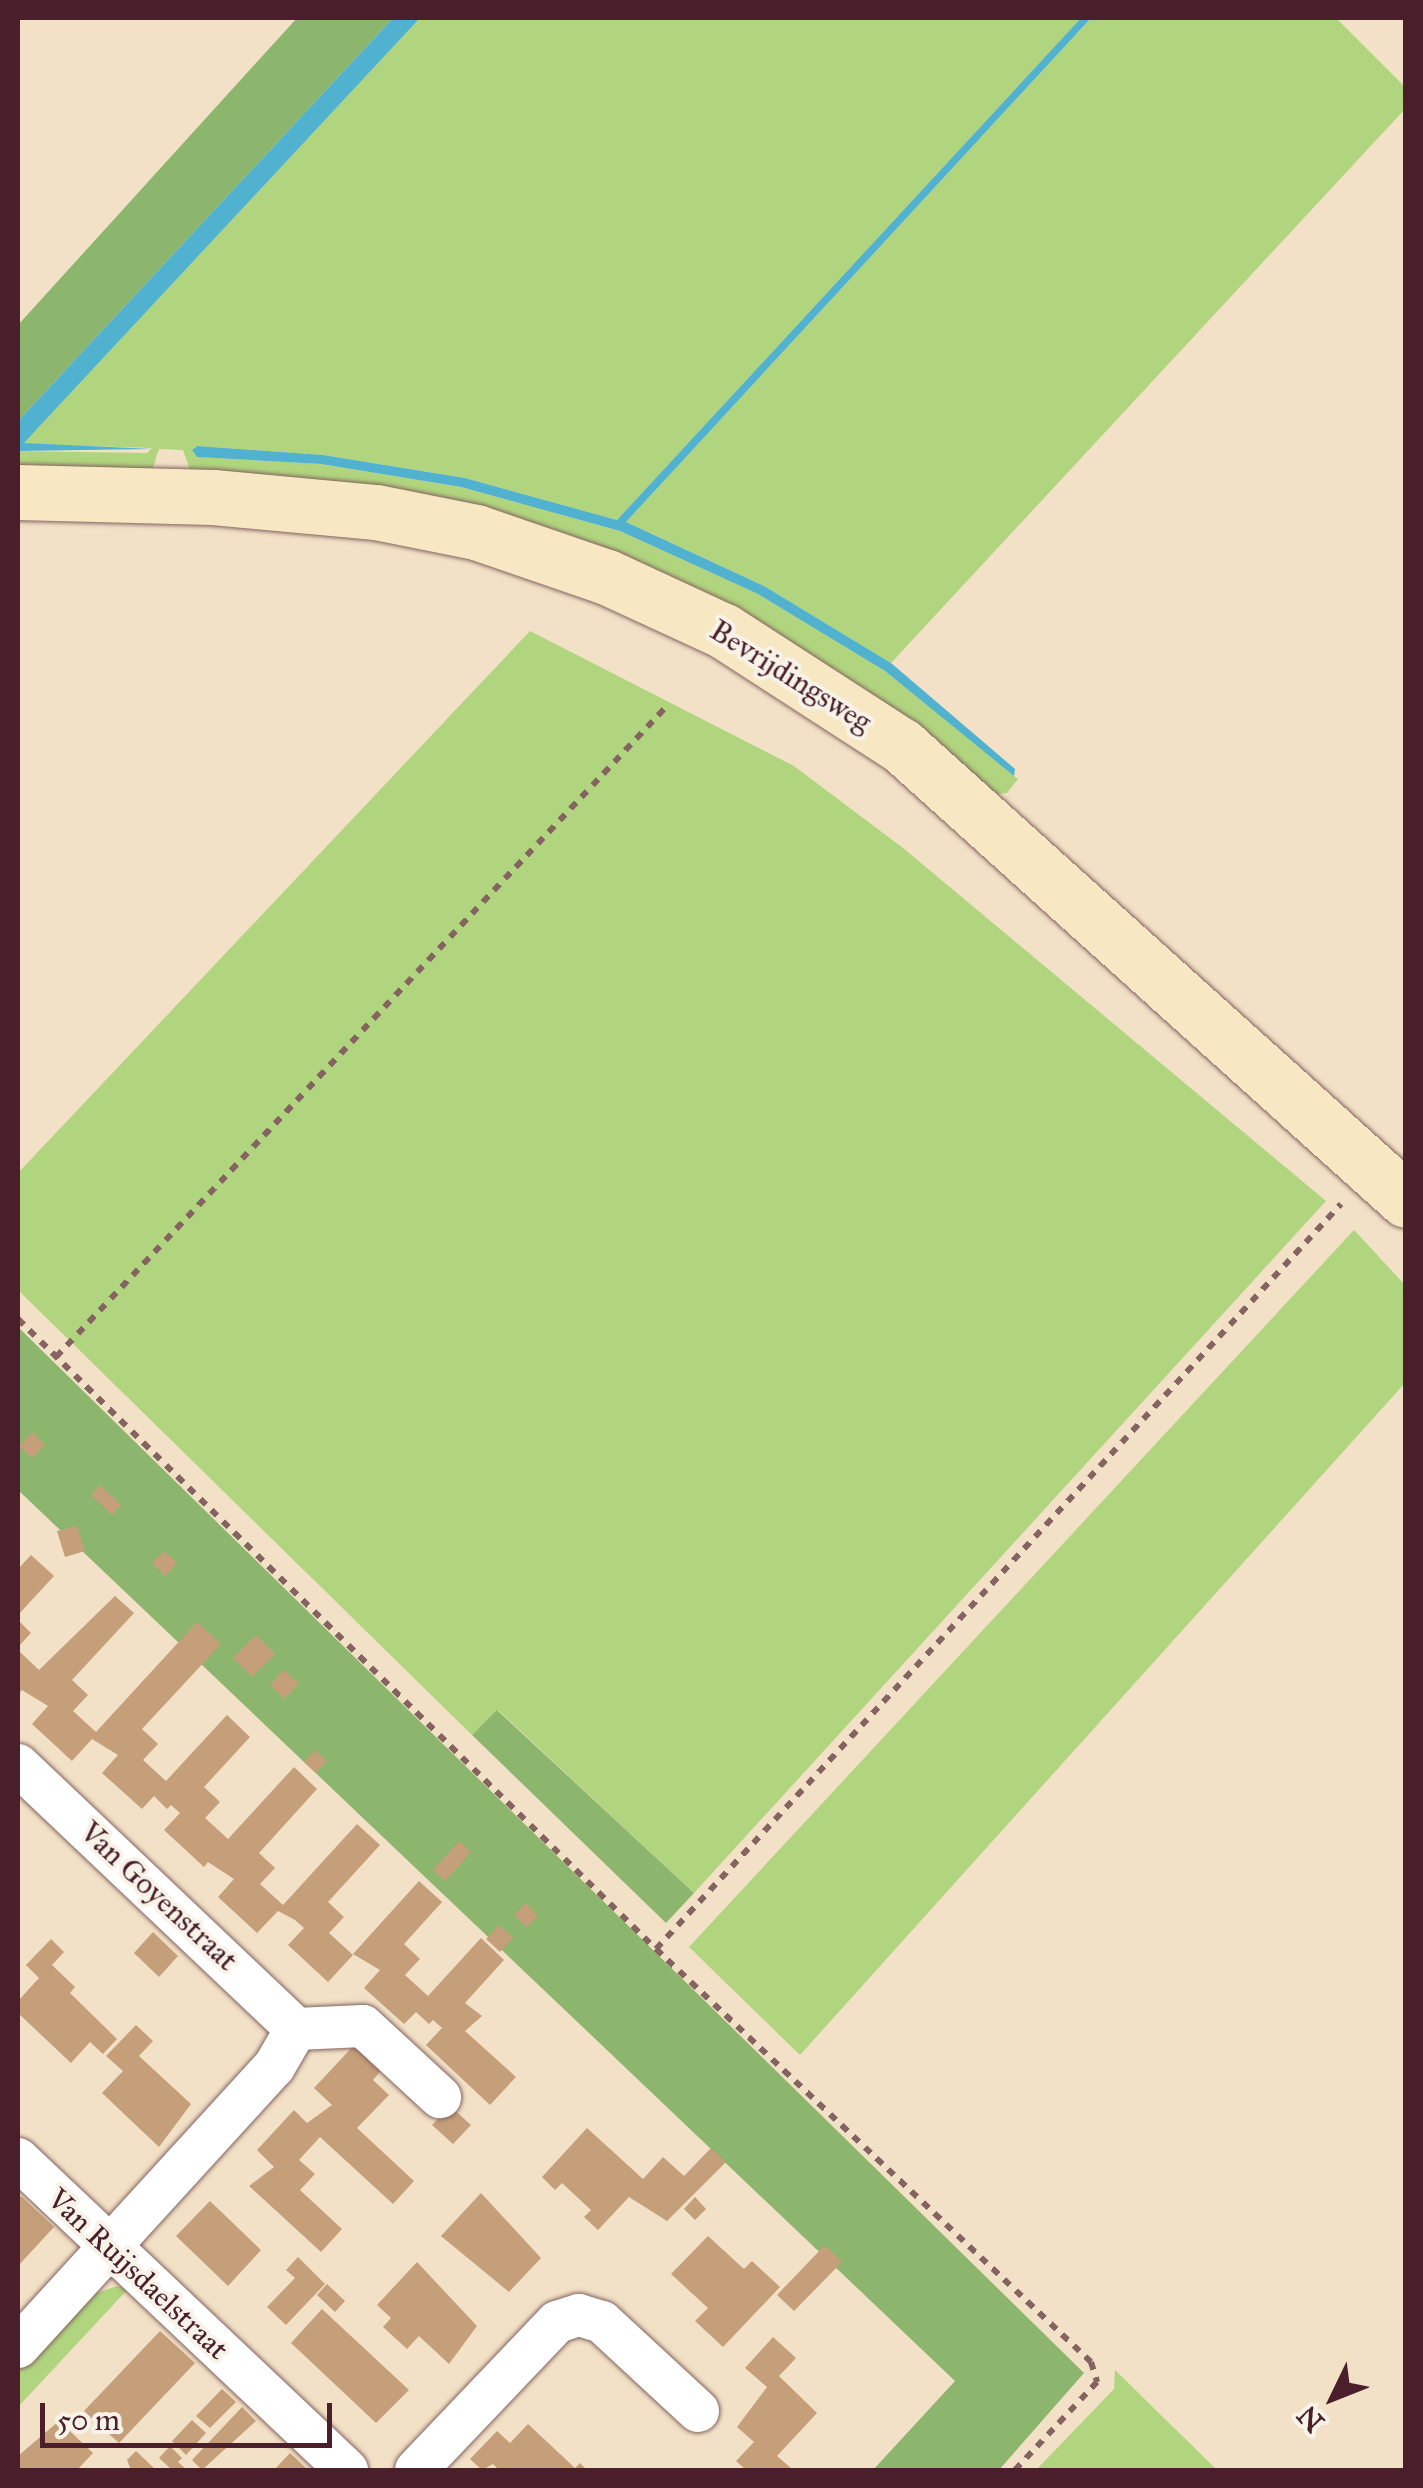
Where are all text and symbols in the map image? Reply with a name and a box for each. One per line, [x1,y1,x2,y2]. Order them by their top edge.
street label: Bevrijdingsweg [704,612,878,740]
street label: Van Goyenstraat [73,1814,245,1978]
street label: Van Ruijsdaelstraat [40,2181,236,2367]
north arrow [1283,2348,1383,2448]
scale bar [45,2383,338,2445]
text: N [1290,2398,1332,2439]
text: 50 m [57,2402,120,2438]

